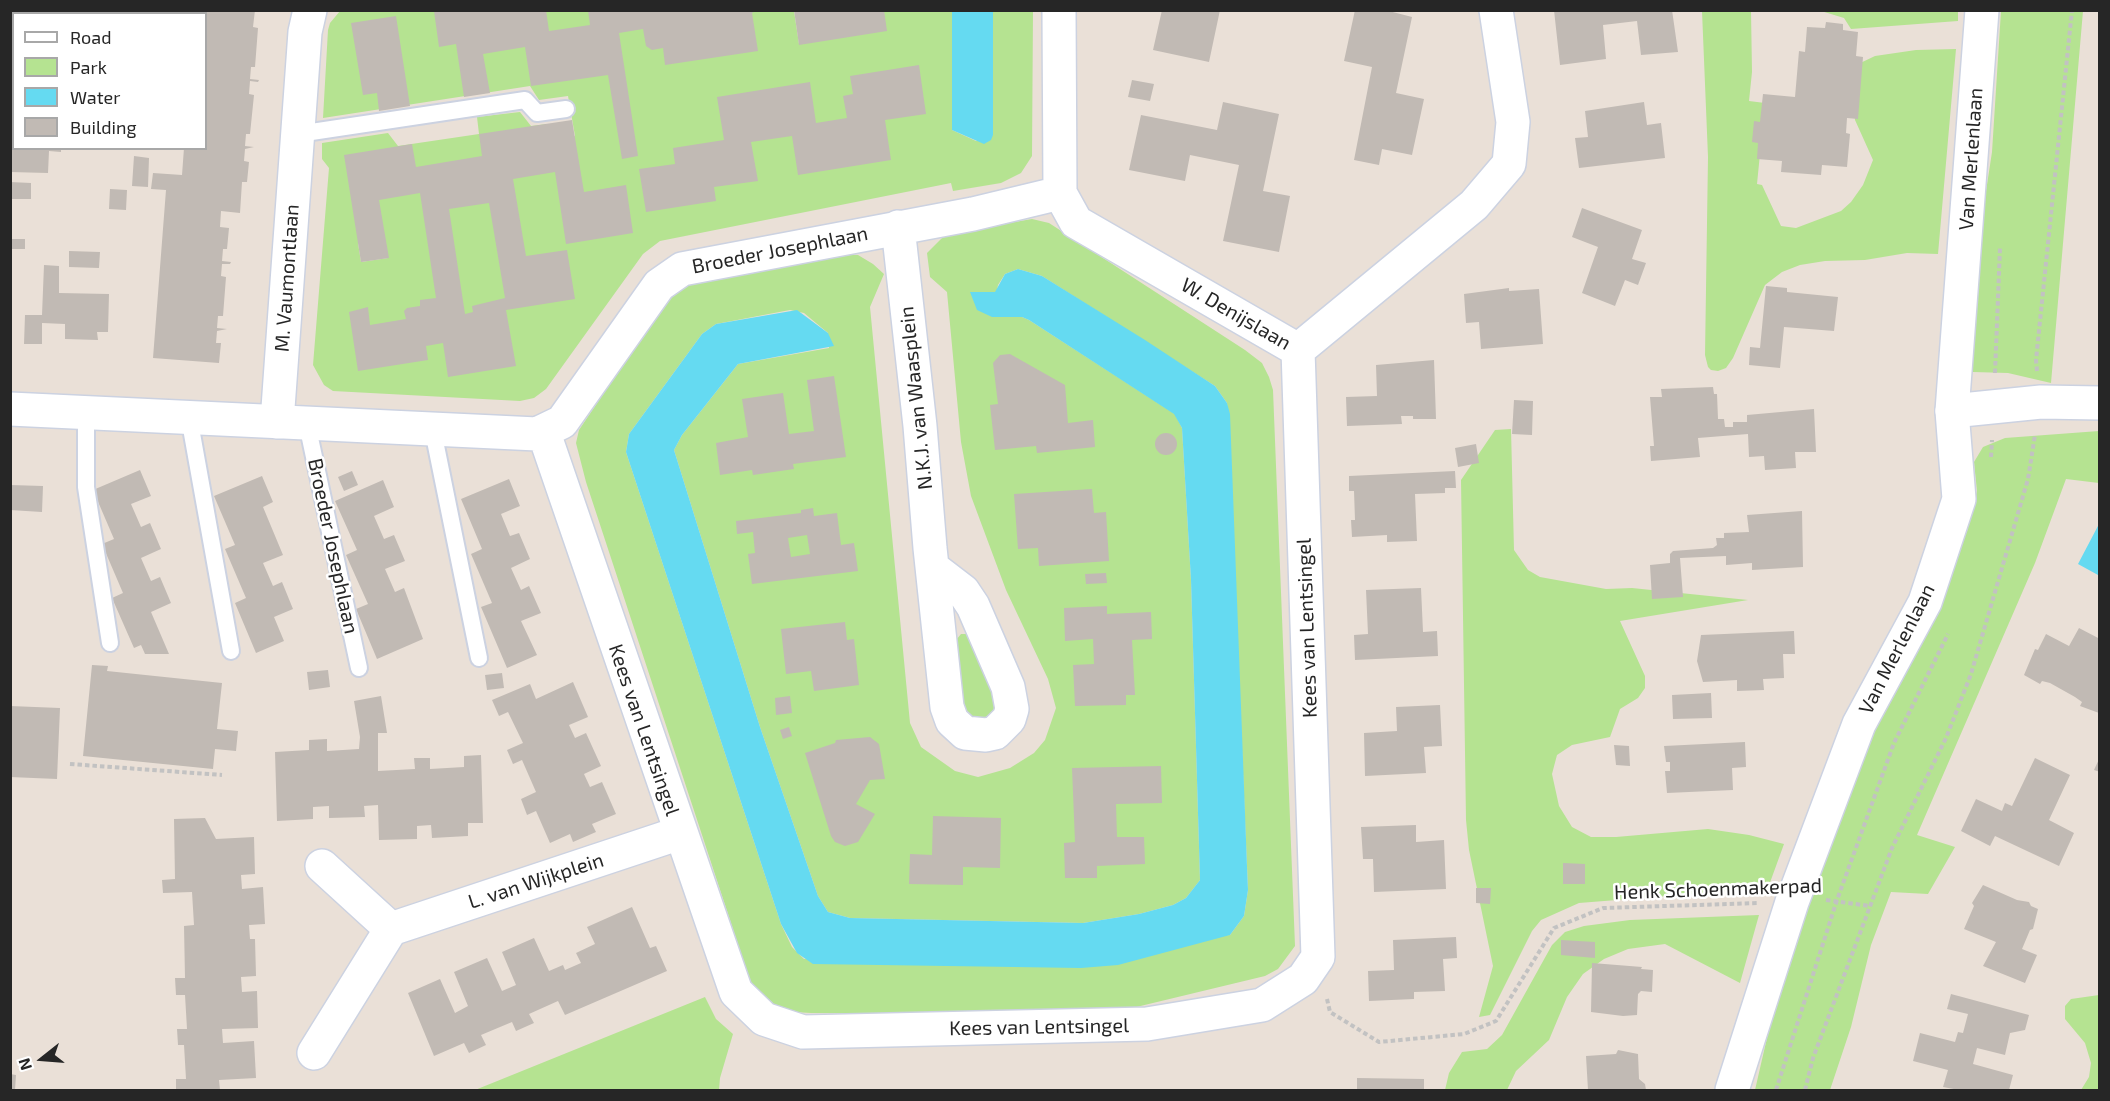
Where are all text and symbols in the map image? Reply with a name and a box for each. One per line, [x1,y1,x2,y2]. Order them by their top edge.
legend [12,12,207,150]
text: Road [70,26,111,48]
text: Park [70,56,107,78]
text: Water [70,86,120,108]
street label: Van Merlenlaan [1954,87,1988,231]
text: Building [70,116,137,138]
street label: M. Vaumontlaan [270,203,304,353]
street label: Broeder Josephlaan [690,221,870,279]
street label: W. Denijslaan [1177,273,1295,355]
street label: N.K.J. van Waasplein [894,305,938,491]
street label: Broeder Josephlaan [303,456,363,636]
street label: Kees van Lentsingel [1292,538,1322,718]
street label: Van Merlenlaan [1854,580,1940,718]
street label: Kees van Lentsingel [603,641,685,819]
street label: L. van Wijkplein [465,848,607,914]
street label: Henk Schoenmakerpad [1614,873,1822,905]
street label: Kees van Lentsingel [949,1013,1129,1041]
north arrow [12,1029,72,1089]
text: N [14,1056,35,1073]

